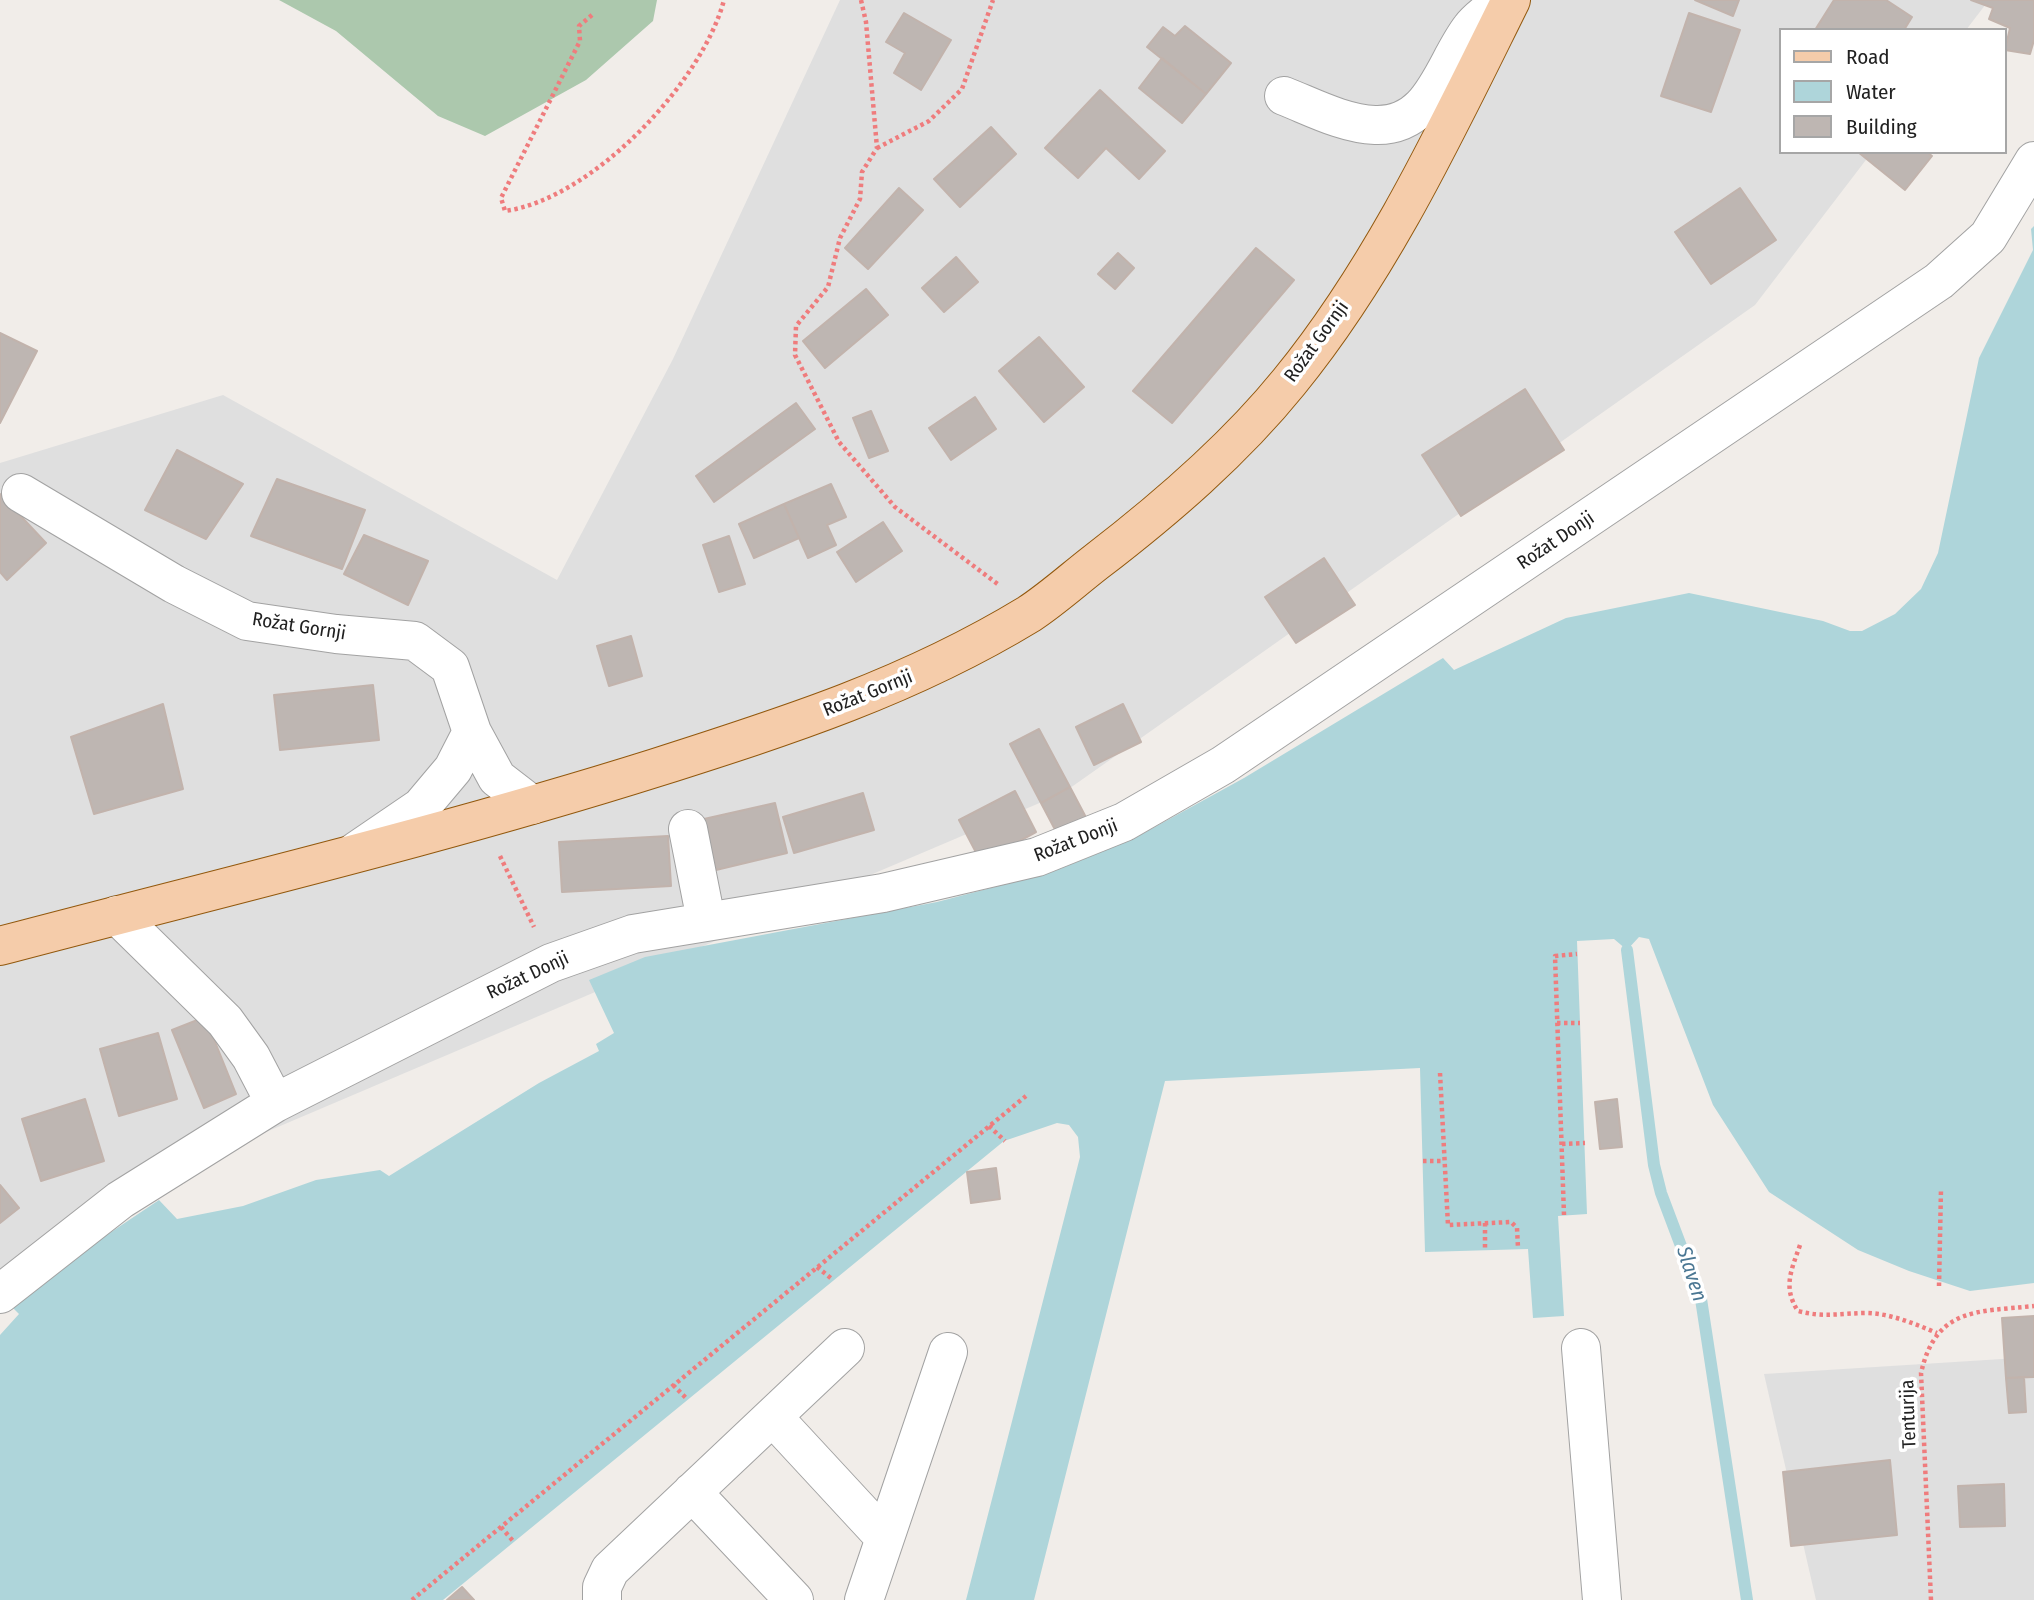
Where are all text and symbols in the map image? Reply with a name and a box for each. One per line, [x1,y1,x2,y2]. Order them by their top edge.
legend [1778,28,2006,154]
text: Road [1846,44,1890,70]
text: Water [1846,79,1896,105]
text: Building [1846,114,1917,140]
street label: Rožat Gornji [1280,297,1354,387]
street label: Rožat Donji [1513,507,1599,575]
street label: Rožat Gornji [251,608,347,646]
street label: Rožat Gornji [820,666,916,722]
street label: Rožat Donji [1031,815,1121,867]
street label: Rožat Donji [483,947,573,1005]
water label: Slaven [1670,1243,1712,1305]
street label: Tenturija [1896,1379,1922,1449]

